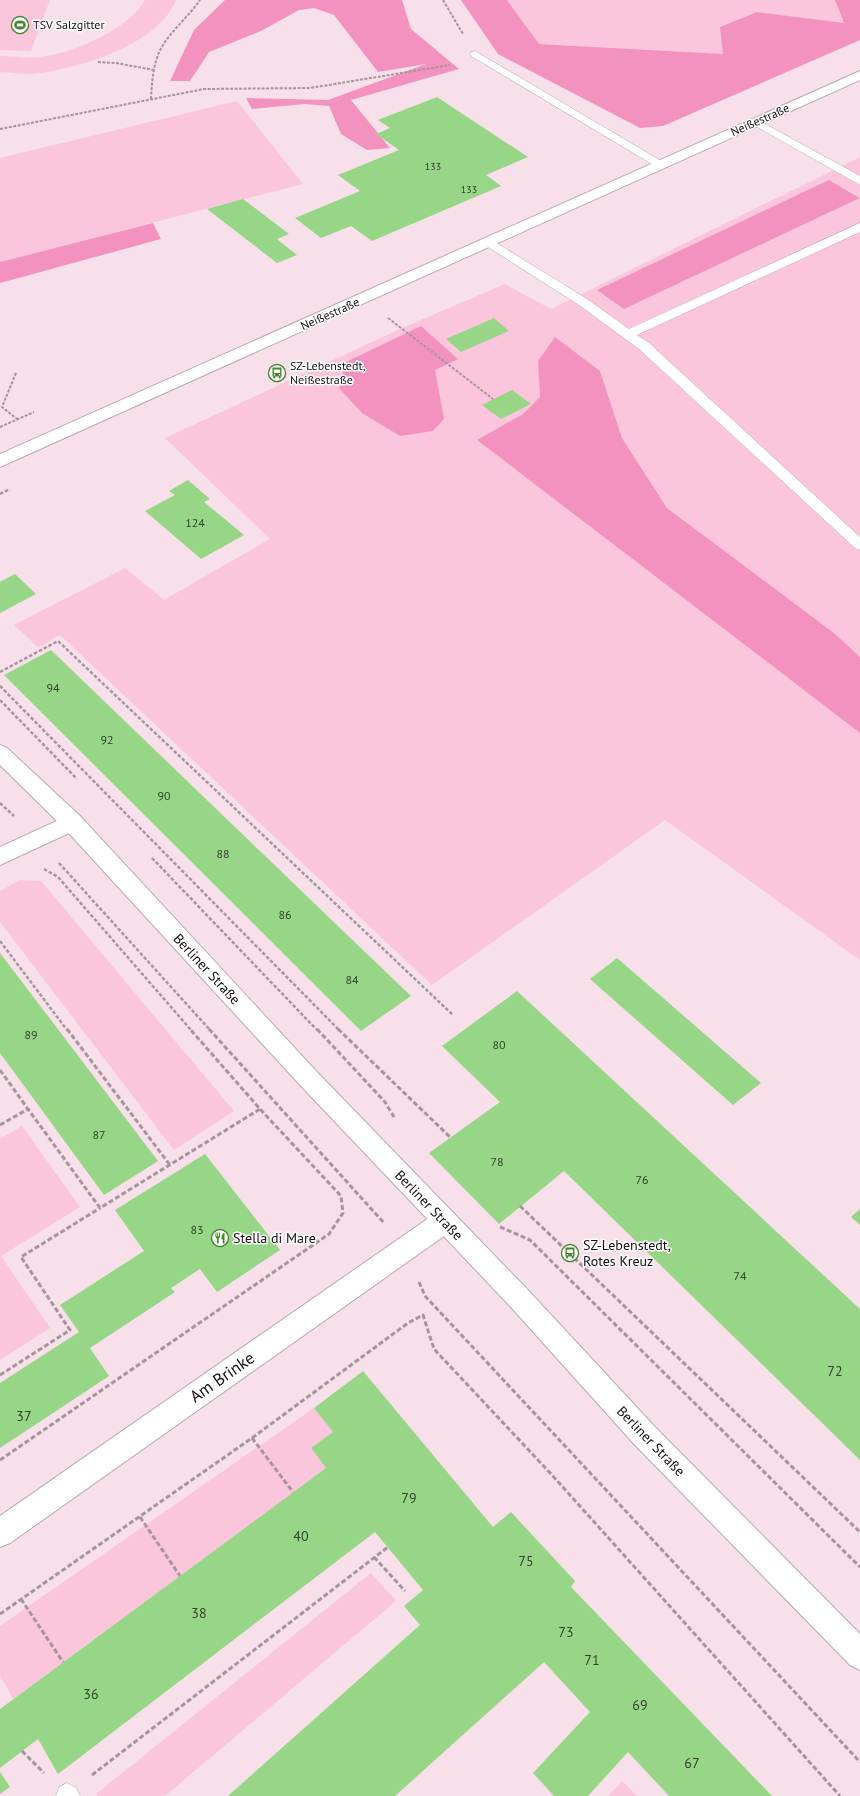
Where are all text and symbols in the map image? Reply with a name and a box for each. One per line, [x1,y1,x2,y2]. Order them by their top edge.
sports icon: TSV Salzgitter [10,15,30,35]
place label: TSV Salzgitter [33,17,105,32]
street label: Neißestraße [728,100,792,139]
house number: 133 [425,160,441,173]
house number: 133 [461,183,477,196]
street label: Neißestraße [298,294,362,333]
place label: SZ-Lebenstedt, Neißestraße [290,358,366,387]
bus stop icon: SZ-Lebenstedt, Neißestraße [267,363,287,383]
house number: 124 [185,515,205,530]
house number: 94 [46,680,60,695]
house number: 92 [100,732,114,747]
house number: 90 [157,788,171,803]
house number: 88 [216,846,230,861]
house number: 86 [278,907,292,922]
street label: Berliner Straße [170,930,244,1008]
house number: 84 [345,972,359,987]
house number: 89 [24,1027,38,1042]
house number: 80 [492,1037,506,1052]
house number: 87 [92,1127,106,1142]
house number: 78 [490,1154,504,1169]
street label: Berliner Straße [391,1166,467,1244]
house number: 76 [635,1172,649,1187]
house number: 83 [190,1222,204,1237]
restaurant icon: Stella di Mare [210,1228,230,1248]
place label: Stella di Mare [233,1229,316,1247]
place label: SZ-Lebenstedt, Rotes Kreuz [583,1236,671,1270]
bus stop icon: SZ-Lebenstedt, Rotes Kreuz [560,1243,580,1263]
house number: 74 [733,1268,747,1283]
street label: Am Brinke [185,1347,259,1407]
house number: 72 [827,1362,843,1380]
street label: Berliner Straße [613,1402,689,1480]
house number: 37 [16,1407,32,1425]
house number: 79 [401,1489,417,1507]
house number: 40 [293,1527,309,1545]
house number: 75 [518,1552,534,1570]
house number: 38 [191,1604,207,1622]
house number: 73 [558,1623,574,1641]
house number: 71 [584,1651,600,1669]
house number: 36 [83,1685,99,1703]
house number: 69 [632,1696,648,1714]
house number: 67 [684,1754,700,1772]

